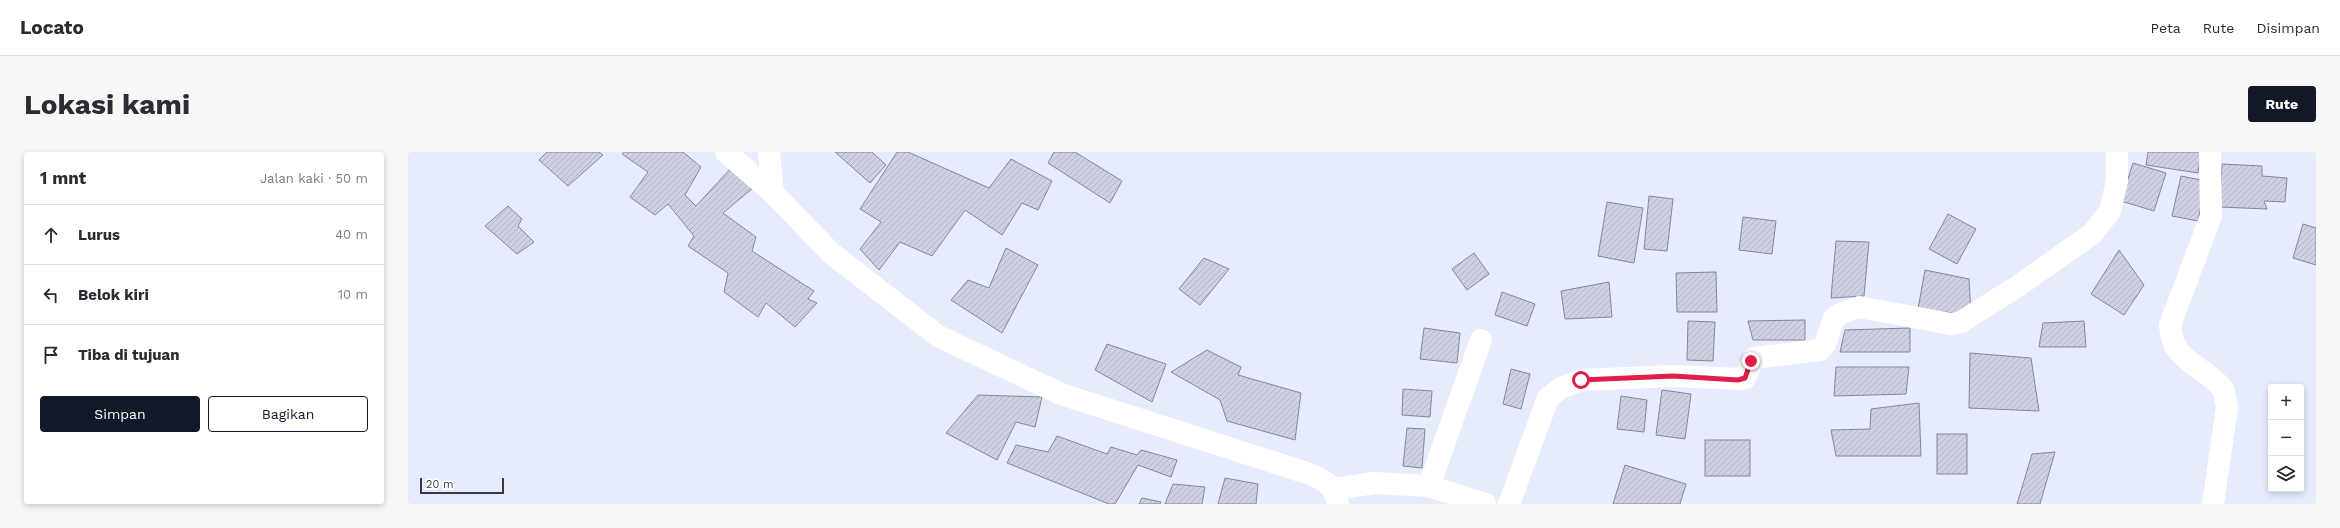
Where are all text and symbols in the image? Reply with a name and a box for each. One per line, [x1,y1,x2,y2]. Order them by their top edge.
text: Locato [20,16,84,39]
text: Peta [2151,20,2181,36]
text: Rute [2203,20,2234,36]
text: Disimpan [2256,20,2320,36]
button: Rute [2248,86,2316,122]
text: Lokasi kami [24,88,190,121]
text: 1 mnt [40,168,86,188]
text: Jalan kaki · 50 m [260,171,368,186]
icon: ahead [40,224,62,246]
text: Lurus [78,226,120,244]
text: 40 m [335,227,368,242]
icon: left [40,284,62,306]
text: Belok kiri [78,286,149,304]
text: 10 m [338,287,368,302]
icon: arrive [40,344,62,366]
text: Tiba di tujuan [78,346,180,364]
route end [1742,352,1760,370]
route start [1572,371,1590,389]
map controls [2268,384,2304,492]
button: + [2268,384,2304,420]
button: Simpan [40,396,200,432]
button: Bagikan [208,396,368,432]
button: − [2268,420,2304,456]
button: layers [2268,456,2304,492]
scale bar [420,476,504,495]
text: 20 m [426,478,454,491]

